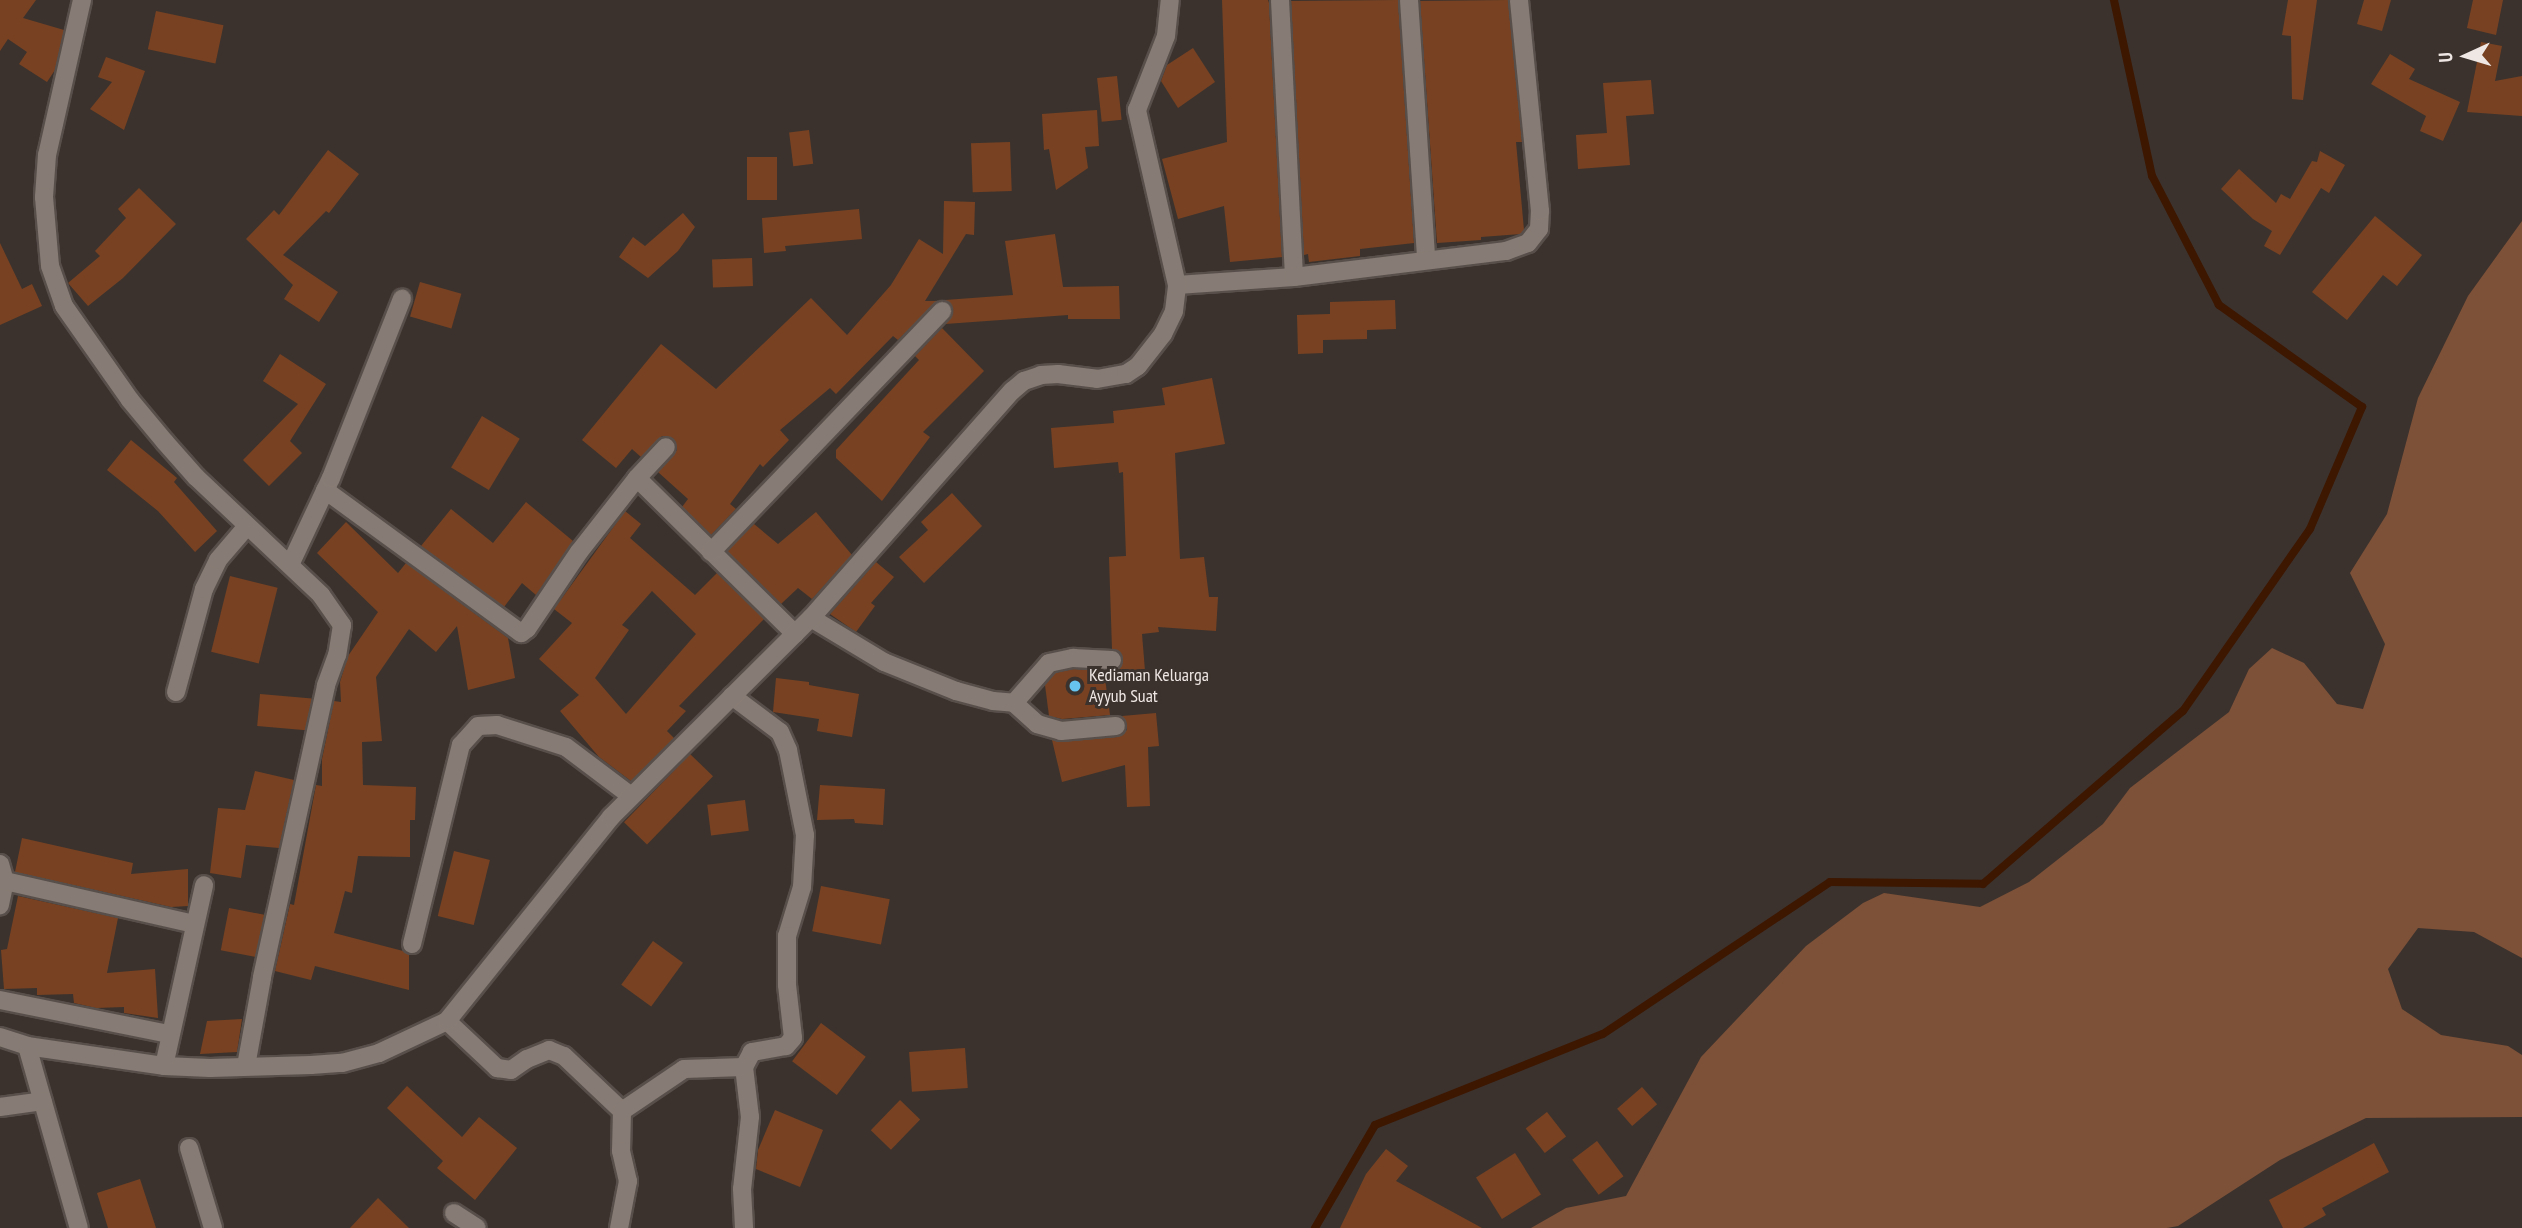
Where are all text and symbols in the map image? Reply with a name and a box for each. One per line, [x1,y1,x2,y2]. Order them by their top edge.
north arrow [2431,21,2501,91]
text: U [2433,52,2457,63]
place label: Kediaman Keluarga Ayyub Suat [1089,665,1209,708]
marker: Kediaman Keluarga Ayyub Suat [1067,678,1083,694]

